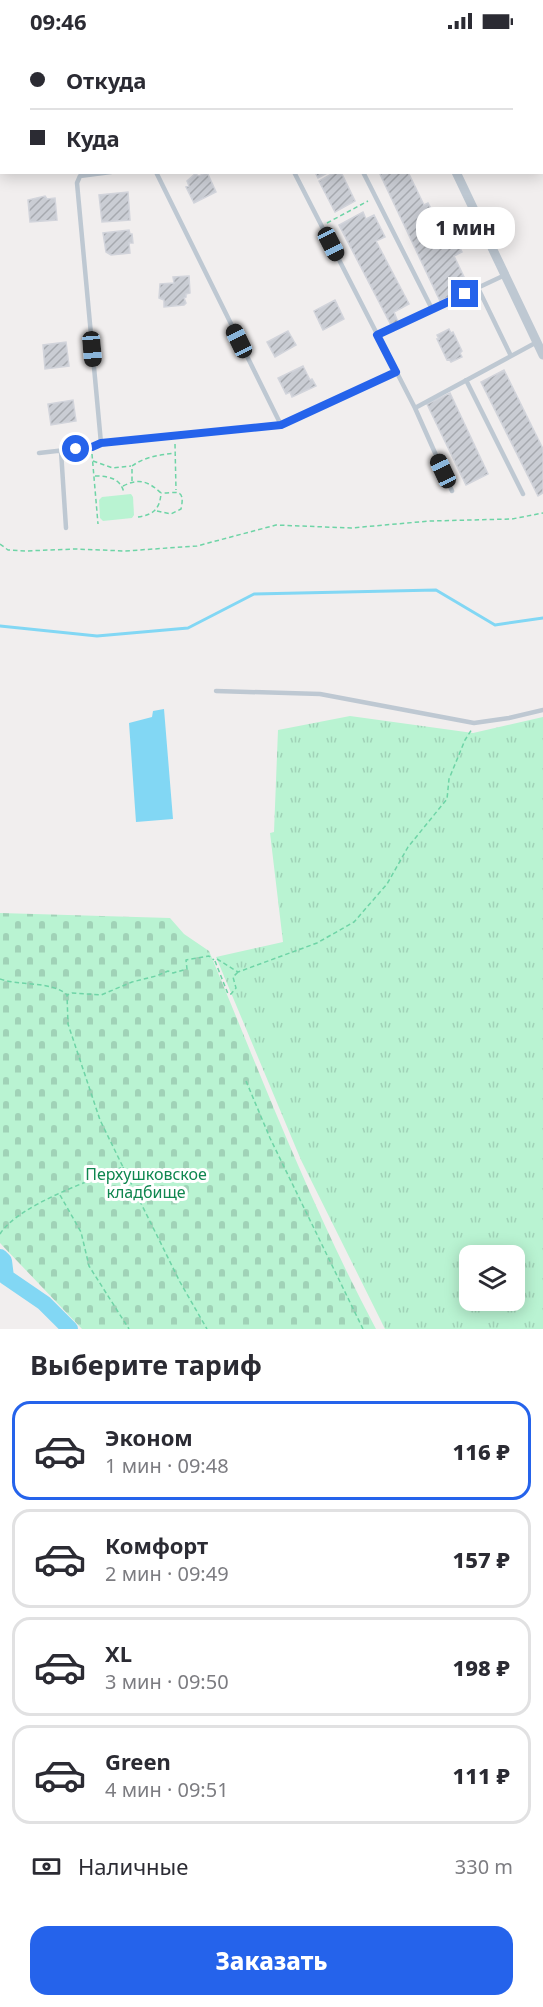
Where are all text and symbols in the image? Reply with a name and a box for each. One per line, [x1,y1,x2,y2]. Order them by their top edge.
text: 09:46 [30,6,87,36]
text: Откуда [66,65,146,95]
text: Куда [66,123,120,153]
callout: 1 мин [416,207,514,249]
text: 1 мин [435,214,496,241]
car [315,224,347,264]
route end [451,280,478,307]
car [223,321,255,361]
car [81,330,103,368]
route start [62,435,89,462]
car [427,451,459,491]
park label: Перхушковское кладбище [85,1163,207,1203]
map controls [459,1245,525,1311]
button: layers [459,1245,525,1311]
text: Выберите тариф [30,1346,262,1383]
text: Эконом [105,1422,193,1452]
icon: car [33,1424,87,1478]
text: 116 ₽ [453,1436,510,1466]
text: 1 мин · 09:48 [105,1452,229,1479]
text: Комфорт [105,1530,208,1560]
icon: car [33,1532,87,1586]
text: 157 ₽ [453,1544,510,1574]
text: 2 мин · 09:49 [105,1560,229,1587]
text: XL [105,1638,132,1668]
icon: car [33,1640,87,1694]
text: 198 ₽ [453,1652,510,1682]
text: 3 мин · 09:50 [105,1668,229,1695]
text: Green [105,1746,171,1776]
icon: car [33,1748,87,1802]
text: 111 ₽ [453,1760,510,1790]
text: 4 мин · 09:51 [105,1776,229,1803]
icon: cash [30,1850,63,1883]
text: Наличные [78,1851,188,1881]
text: 330 m [455,1853,513,1880]
button: Заказать [30,1926,513,1995]

